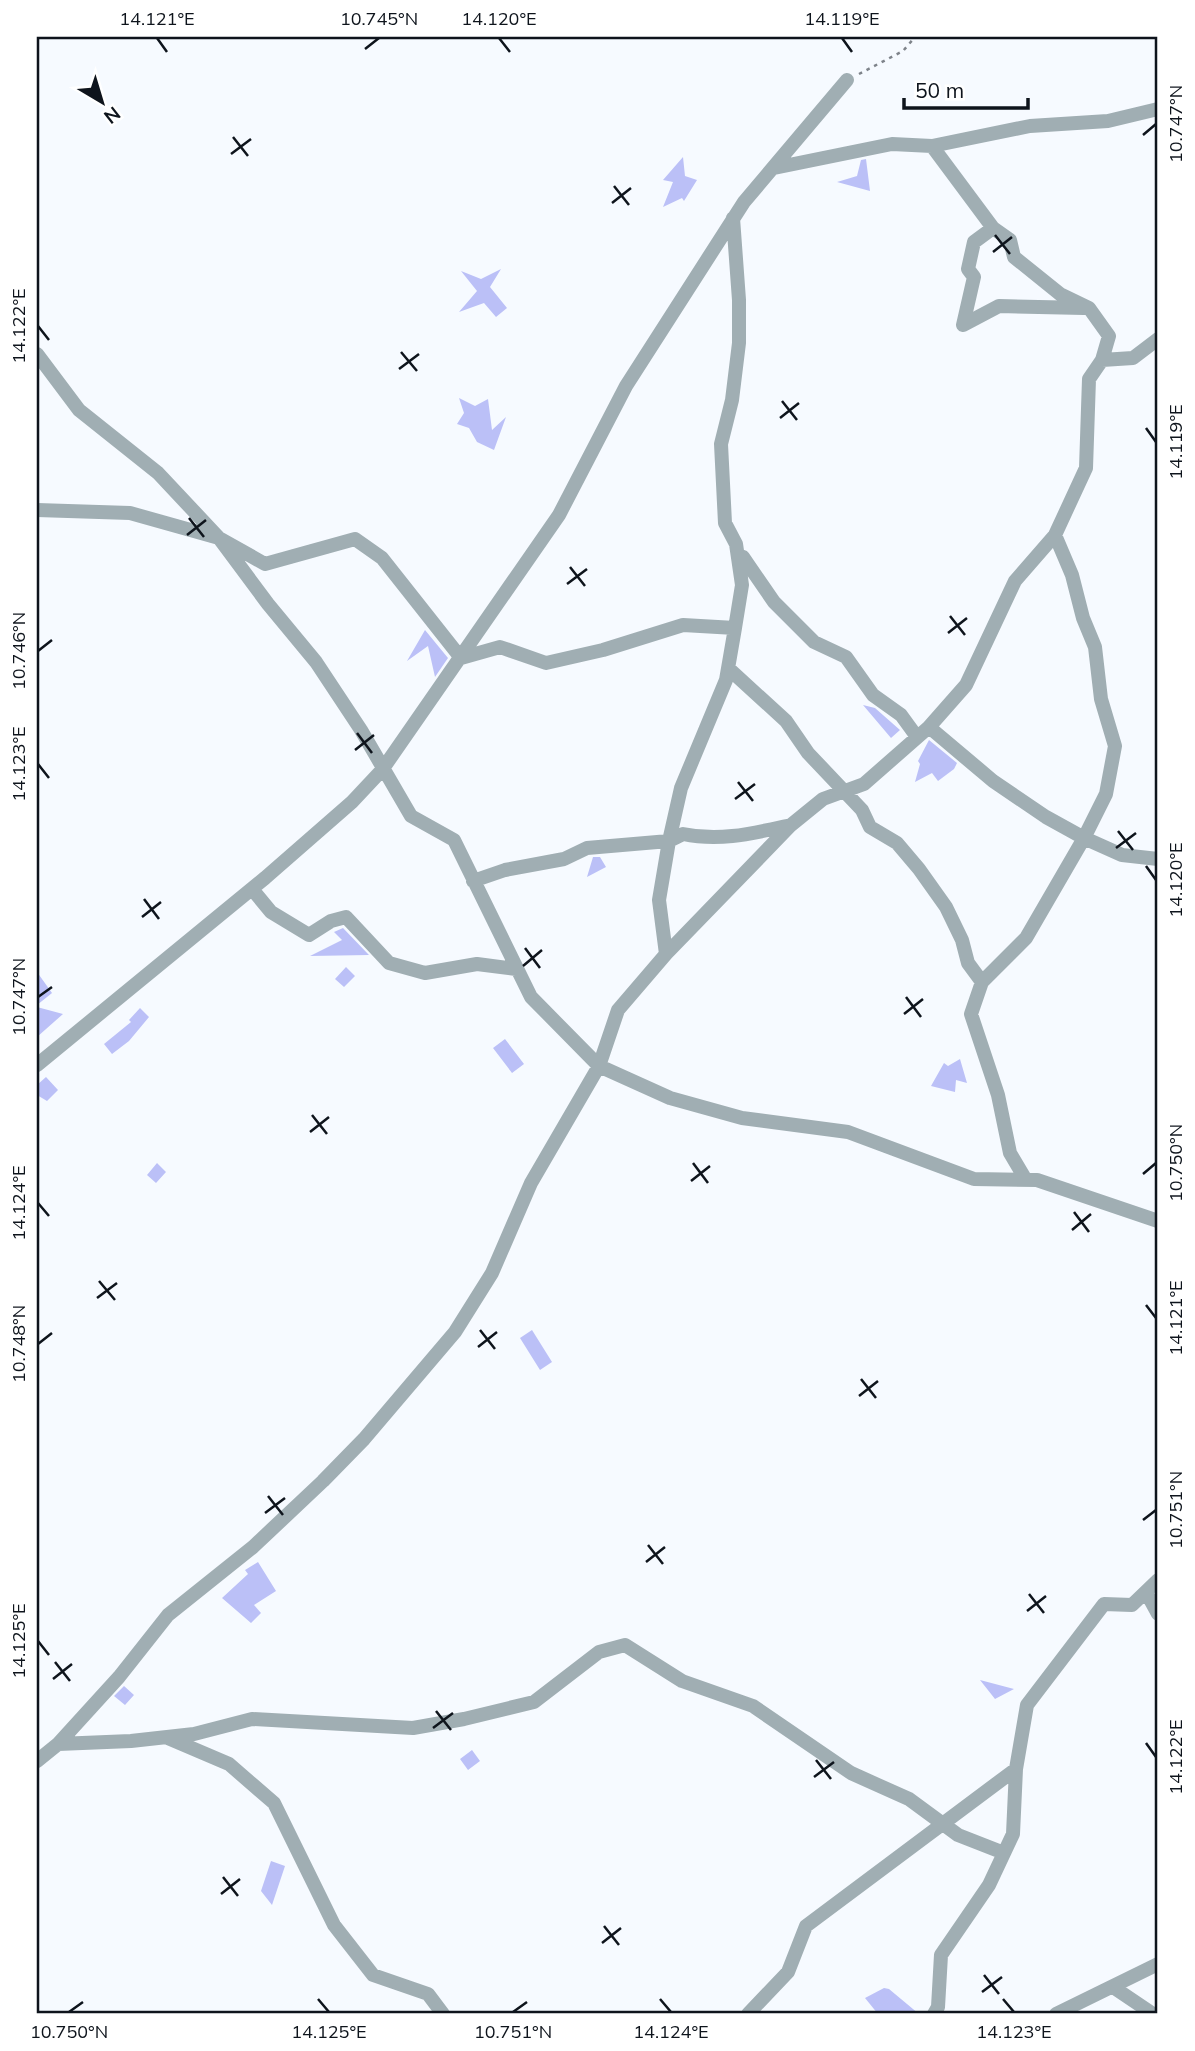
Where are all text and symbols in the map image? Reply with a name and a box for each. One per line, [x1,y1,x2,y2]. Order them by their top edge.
text: 14.121°E [119,7,195,30]
text: 10.745°N [340,7,418,30]
text: 14.120°E [461,7,537,30]
text: 14.119°E [804,7,880,30]
north arrow [66,66,136,136]
scale bar [904,66,1029,110]
text: 50 m [915,77,964,103]
text: 10.747°N [1164,85,1187,163]
text: N [99,102,126,129]
text: 14.122°E [7,288,30,364]
text: 14.119°E [1164,404,1187,480]
text: 10.746°N [7,612,30,690]
text: 14.123°E [7,726,30,802]
text: 14.120°E [1164,842,1187,918]
text: 10.747°N [7,958,30,1036]
text: 10.750°N [1164,1124,1187,1202]
text: 14.124°E [7,1165,30,1241]
text: 14.121°E [1164,1280,1187,1356]
text: 10.748°N [7,1305,30,1383]
text: 10.751°N [1164,1471,1187,1549]
text: 14.125°E [7,1603,30,1679]
text: 14.122°E [1164,1719,1187,1795]
text: 10.750°N [30,2020,108,2043]
text: 14.125°E [291,2020,367,2043]
text: 10.751°N [474,2020,552,2043]
text: 14.124°E [633,2020,709,2043]
text: 14.123°E [976,2020,1052,2043]

